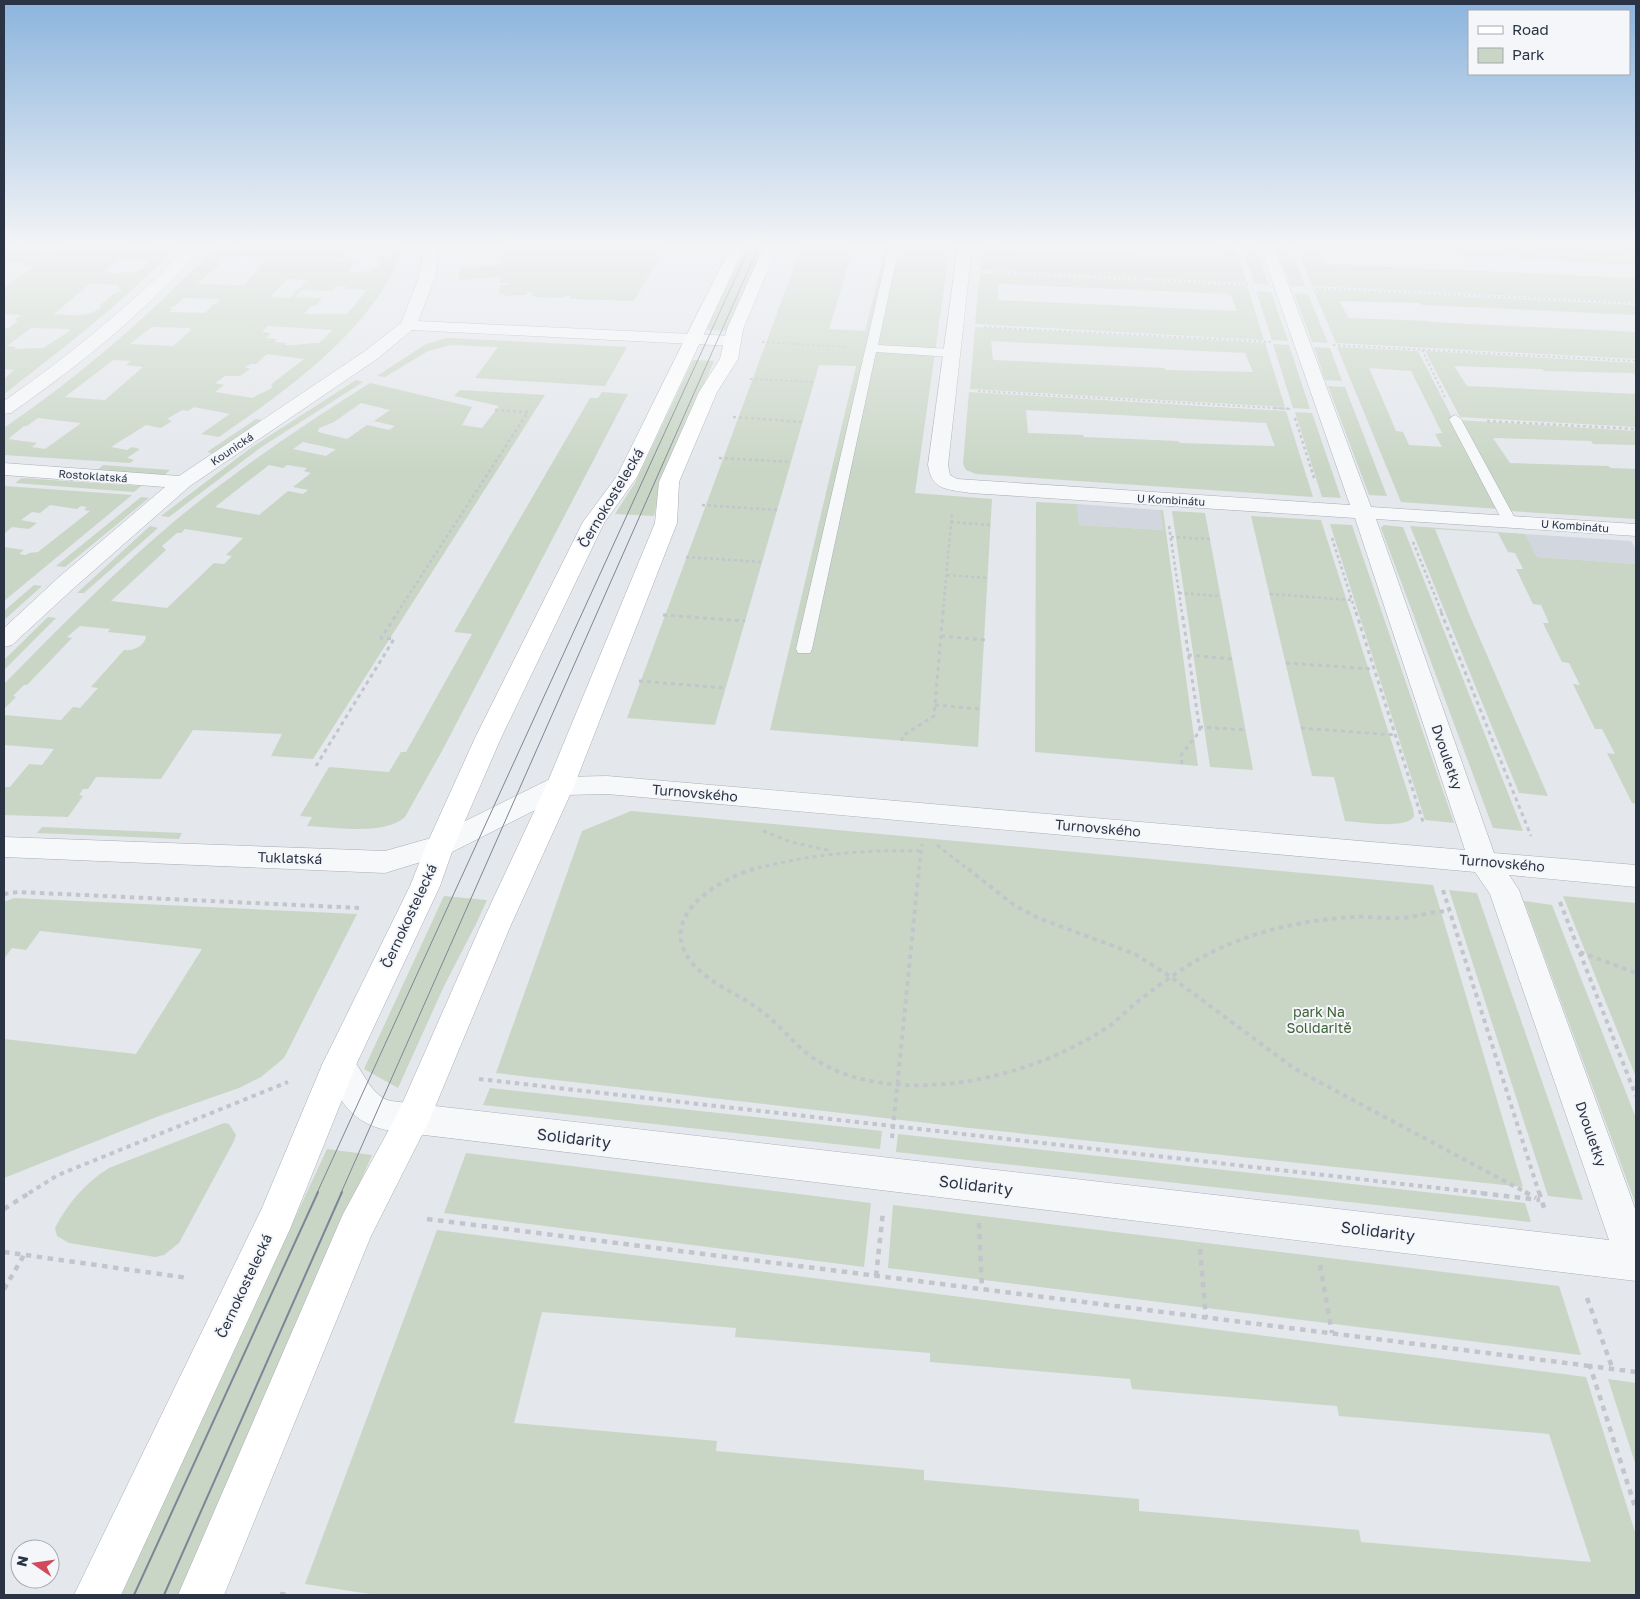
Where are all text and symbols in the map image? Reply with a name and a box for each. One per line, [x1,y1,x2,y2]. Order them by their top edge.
legend [1468,10,1630,75]
text: Road [1512,20,1549,38]
text: Park [1512,45,1545,63]
street label: Kounická [208,430,256,468]
street label: Černokostelecká [574,445,647,551]
street label: Rostoklatská [58,467,128,484]
street label: U Kombinátu [1137,491,1205,508]
street label: U Kombinátu [1541,517,1609,534]
street label: Dvouletky [1428,722,1467,792]
street label: Turnovského [651,780,739,805]
street label: Turnovského [1054,815,1142,840]
street label: Tuklatská [257,848,323,867]
street label: Turnovského [1458,850,1546,875]
street label: Černokostelecká [377,861,440,971]
park label: park Na Solidaritě [1286,1003,1352,1036]
street label: Dvouletky [1572,1099,1611,1169]
street label: Solidarity [536,1124,612,1152]
street label: Solidarity [938,1171,1014,1199]
street label: Solidarity [1340,1217,1416,1245]
street label: Černokostelecká [212,1231,275,1341]
north arrow [10,1539,60,1589]
text: N [12,1554,31,1568]

